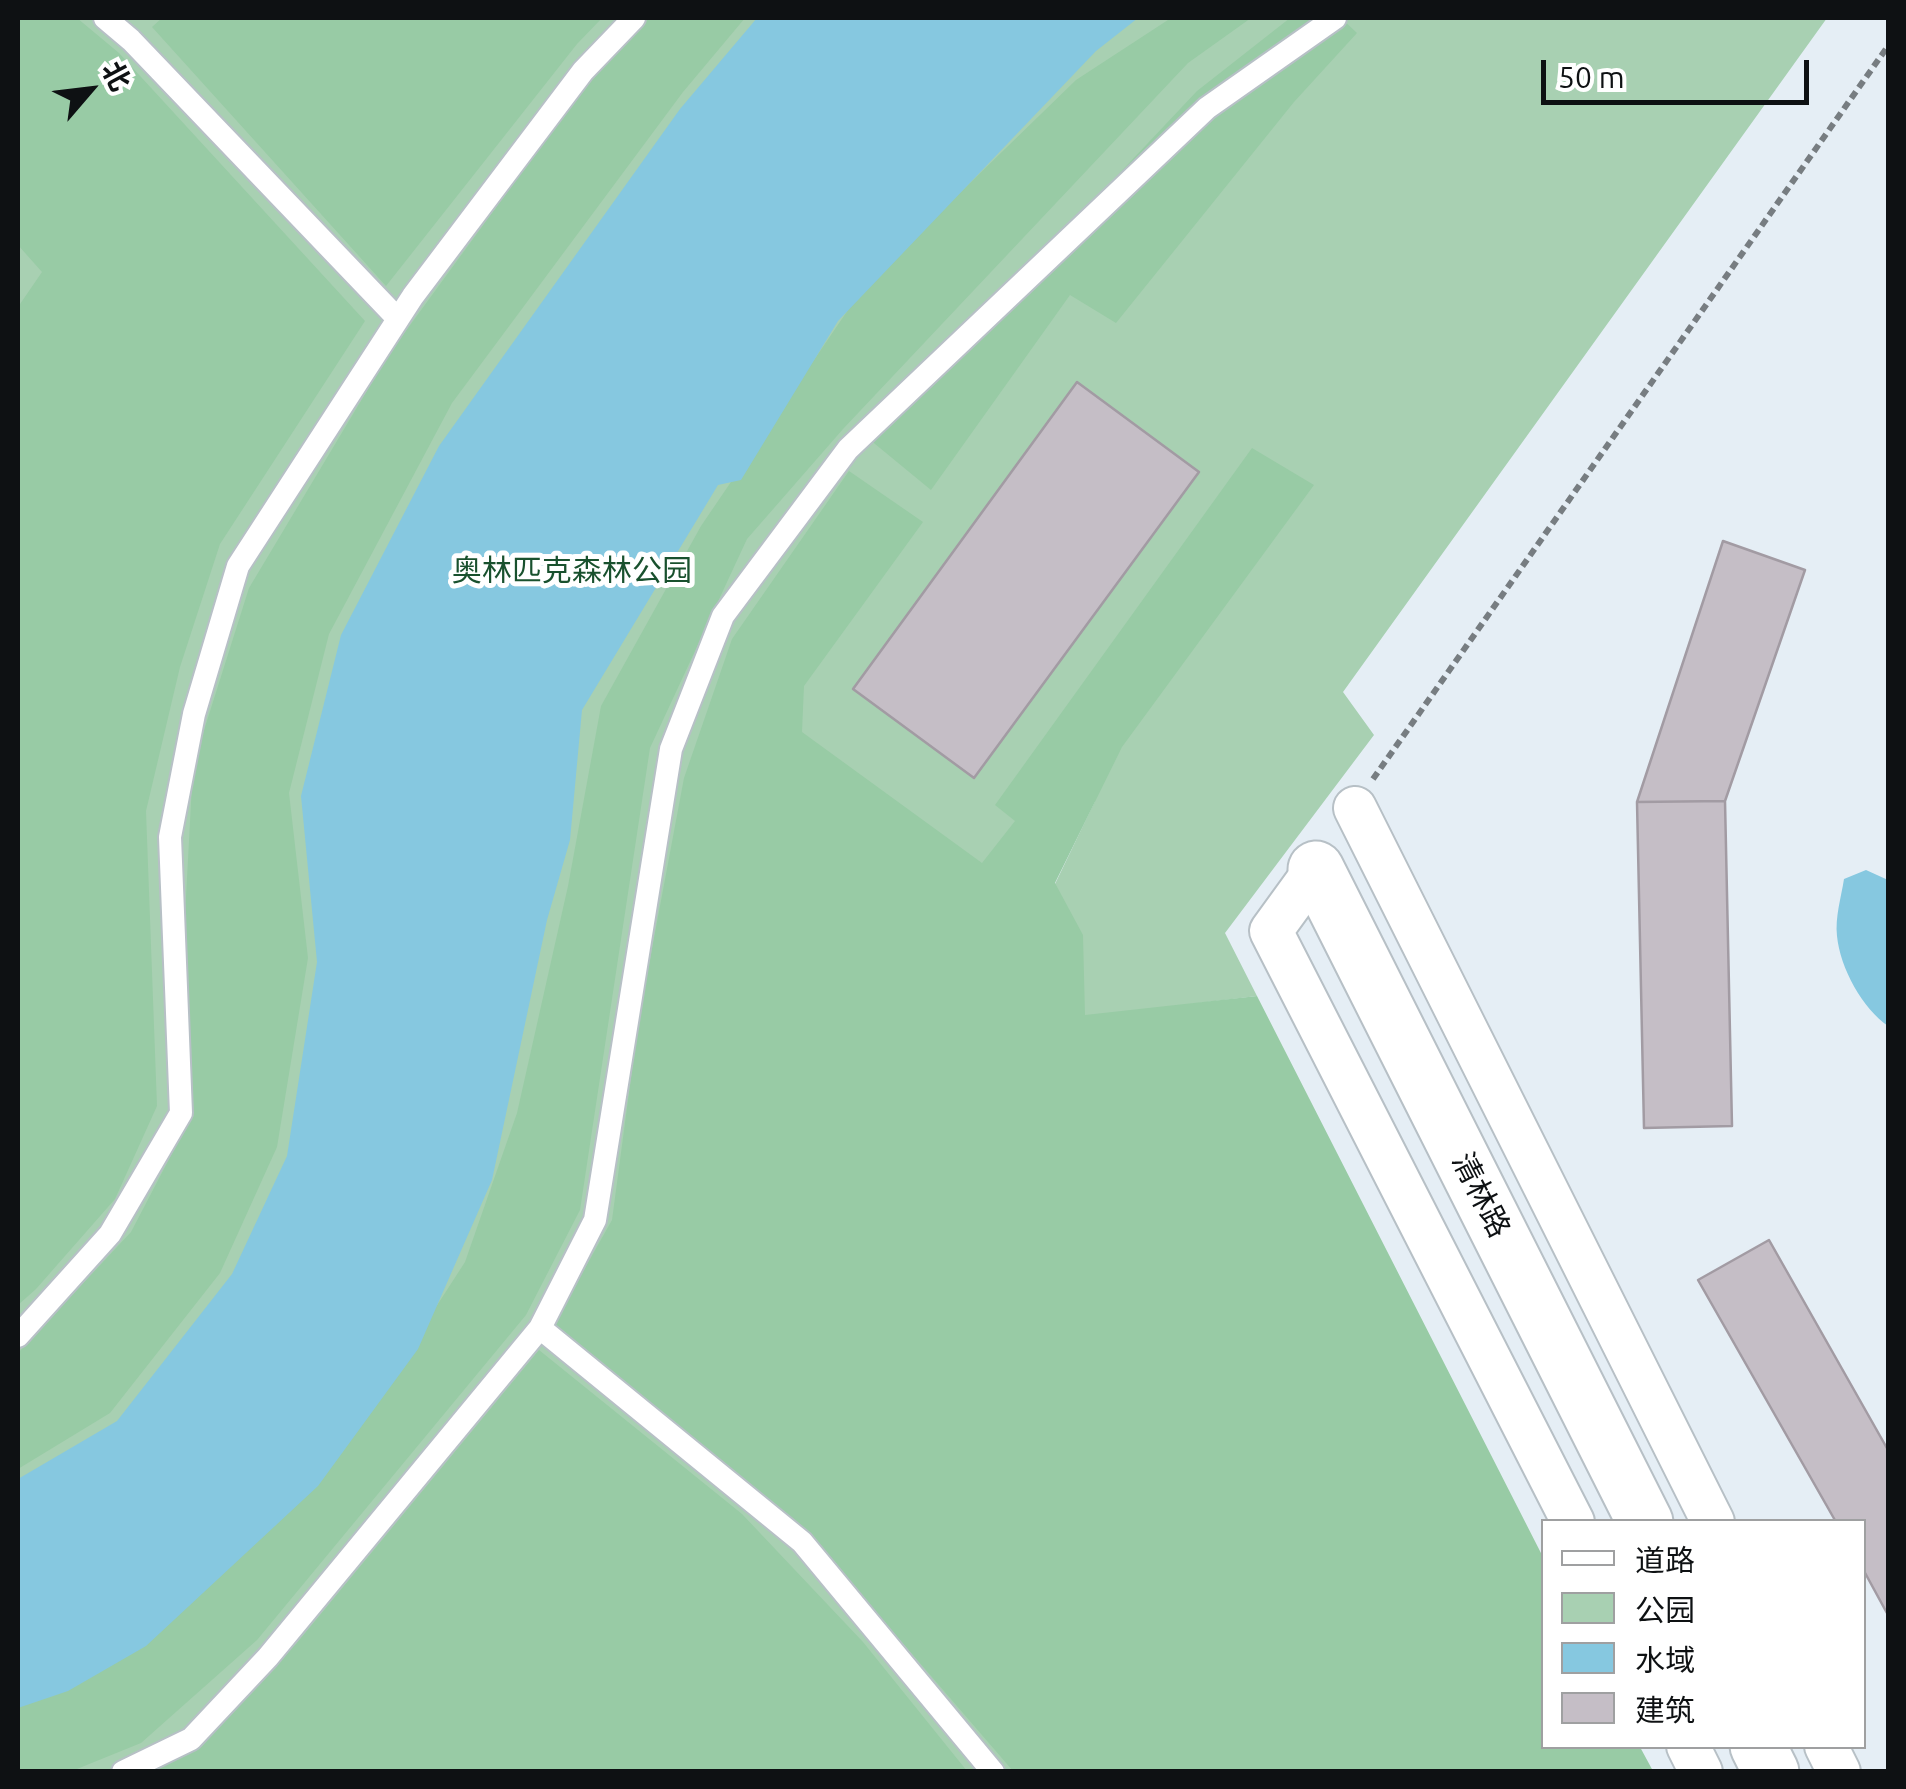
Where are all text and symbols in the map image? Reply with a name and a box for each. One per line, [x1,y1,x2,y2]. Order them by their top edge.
north arrow [40,40,140,140]
scale bar [1546,40,1814,102]
text: 北 [97,56,137,95]
text: 50 m [1558,60,1625,94]
park label: 奥林匹克森林公园 [452,553,692,589]
street label: 清林路 [1445,1147,1517,1243]
legend [1541,1519,1866,1749]
text: 道路 [1635,1543,1695,1577]
text: 公园 [1635,1593,1695,1627]
text: 水域 [1635,1643,1695,1677]
text: 建筑 [1635,1693,1695,1727]

